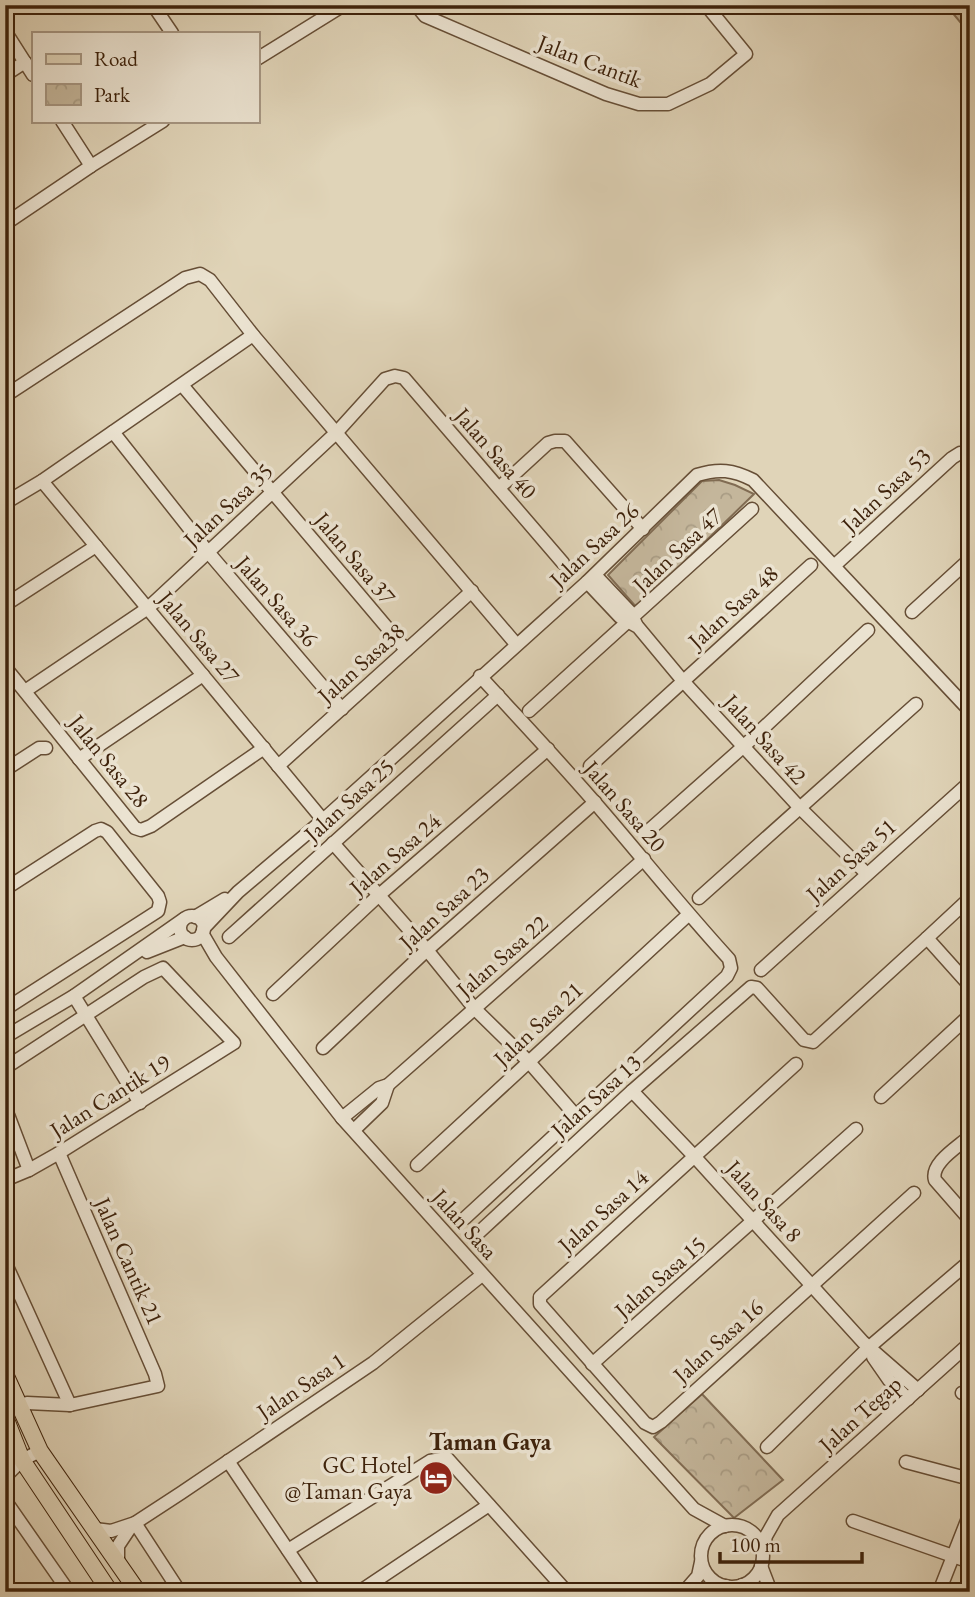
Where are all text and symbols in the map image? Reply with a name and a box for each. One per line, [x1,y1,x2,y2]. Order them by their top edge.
street label: Jalan Cantik [532,27,648,95]
legend [32,32,259,122]
text: Road [94,45,138,72]
text: Park [94,81,131,108]
street label: Jalan Sasa 40 [447,400,544,505]
street label: Jalan Sasa 53 [833,441,937,540]
street label: Jalan Sasa 35 [175,456,279,555]
street label: Jalan Sasa 26 [541,496,645,595]
street label: Jalan Sasa 47 [624,500,729,600]
street label: Jalan Sasa 37 [306,504,403,611]
street label: Jalan Sasa 36 [228,548,325,653]
street label: Jalan Sasa 48 [680,559,785,657]
street label: Jalan Sasa 27 [150,583,247,690]
street label: Jalan Sasa38 [310,616,411,711]
street label: Jalan Sasa 42 [715,686,813,791]
street label: Jalan Sasa 28 [61,707,156,814]
street label: Jalan Sasa 25 [296,752,401,850]
street label: Jalan Sasa 20 [576,753,673,858]
street label: Jalan Sasa 24 [342,805,448,903]
street label: Jalan Sasa 51 [798,812,903,910]
street label: Jalan Sasa 23 [391,860,496,958]
street label: Jalan Sasa 22 [449,908,554,1005]
street label: Jalan Sasa 21 [485,975,589,1074]
street label: Jalan Cantik 19 [43,1047,176,1146]
street label: Jalan Sasa 13 [543,1048,648,1146]
street label: Jalan Sasa 8 [718,1152,809,1248]
street label: Jalan Sasa 14 [550,1162,655,1261]
street label: Jalan Sasa [424,1181,505,1266]
street label: Jalan Cantik 21 [87,1191,170,1329]
street label: Jalan Sasa 15 [607,1229,712,1326]
street label: Jalan Sasa 16 [665,1293,770,1391]
street label: Jalan Sasa 1 [249,1345,351,1428]
street label: Jalan Tegap [811,1369,908,1460]
district label: Taman Gaya [429,1426,552,1458]
place label: GC Hotel @Taman Gaya [284,1450,413,1506]
hotel icon: GC Hotel @Taman Gaya [417,1459,455,1497]
scale bar [720,1520,861,1564]
text: 100 m [730,1531,781,1558]

